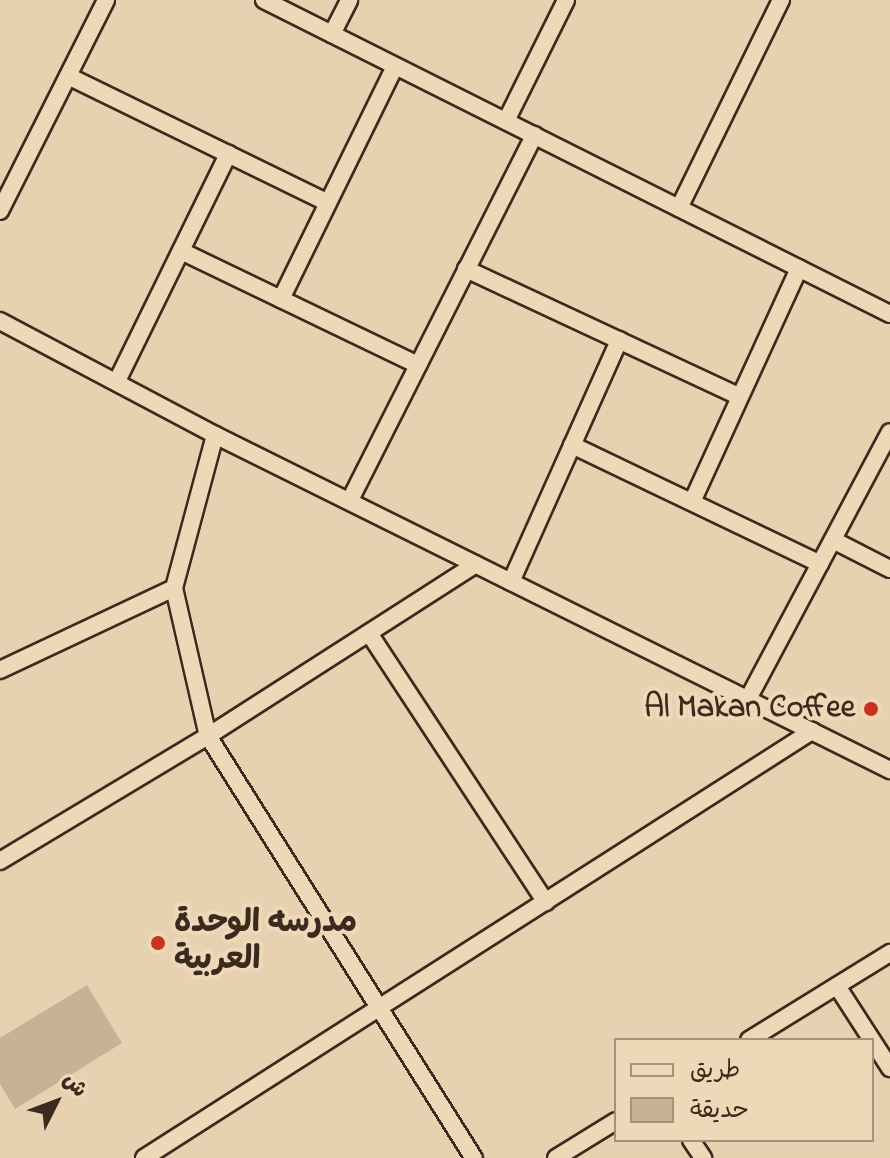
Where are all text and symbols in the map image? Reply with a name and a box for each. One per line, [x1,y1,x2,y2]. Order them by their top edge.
place label: Al Makan Coffee [644,690,855,728]
marker: Al Makan Coffee [862,700,880,718]
place label: مدرسه الوحدة العربية [174,906,357,981]
marker: مدرسه الوحدة العربية [149,934,167,952]
legend [614,1038,874,1142]
text: طريق [690,1054,740,1089]
north arrow [16,1062,96,1142]
text: ش [54,1066,94,1106]
text: حديقة [690,1094,749,1129]

